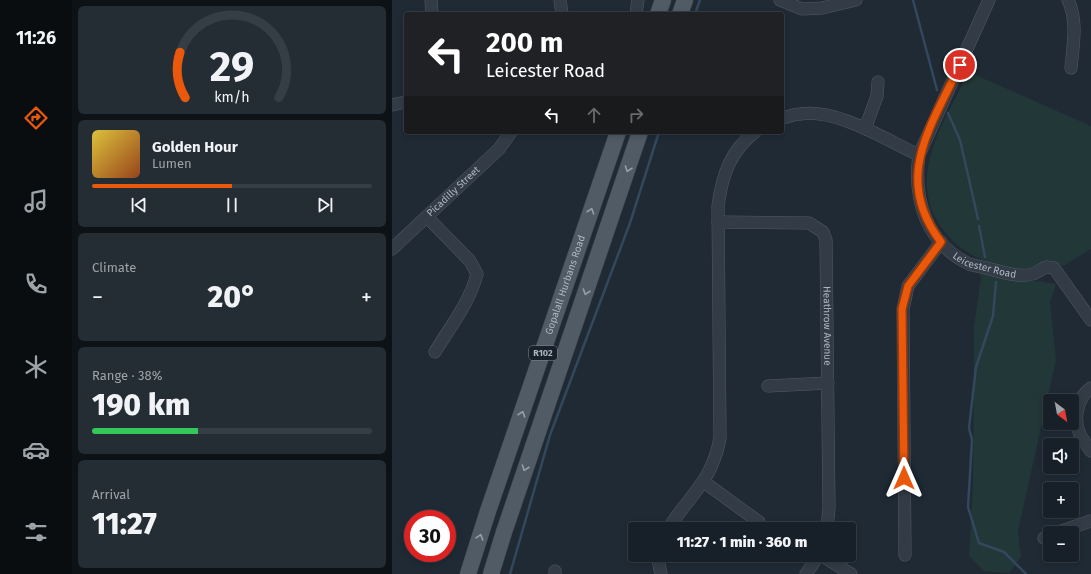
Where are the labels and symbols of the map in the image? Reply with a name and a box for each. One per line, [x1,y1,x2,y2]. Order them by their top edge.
pin [943,48,977,82]
street label: Picadilly Street [424,164,483,219]
one-way arrow [624,165,633,172]
one-way arrow [586,208,595,215]
street label: Gopalall Hurbans Road [543,234,588,336]
street label: Leicester Road [950,250,1017,281]
street label: Heathrow Avenue [821,286,833,366]
one-way arrow [582,288,591,295]
road number: R102 [529,346,557,360]
north arrow [1043,394,1079,430]
one-way arrow [517,410,526,417]
position arrow [883,457,925,499]
one-way arrow [522,464,530,471]
speed limit sign: 30 [404,510,456,562]
one-way arrow [475,533,484,540]

